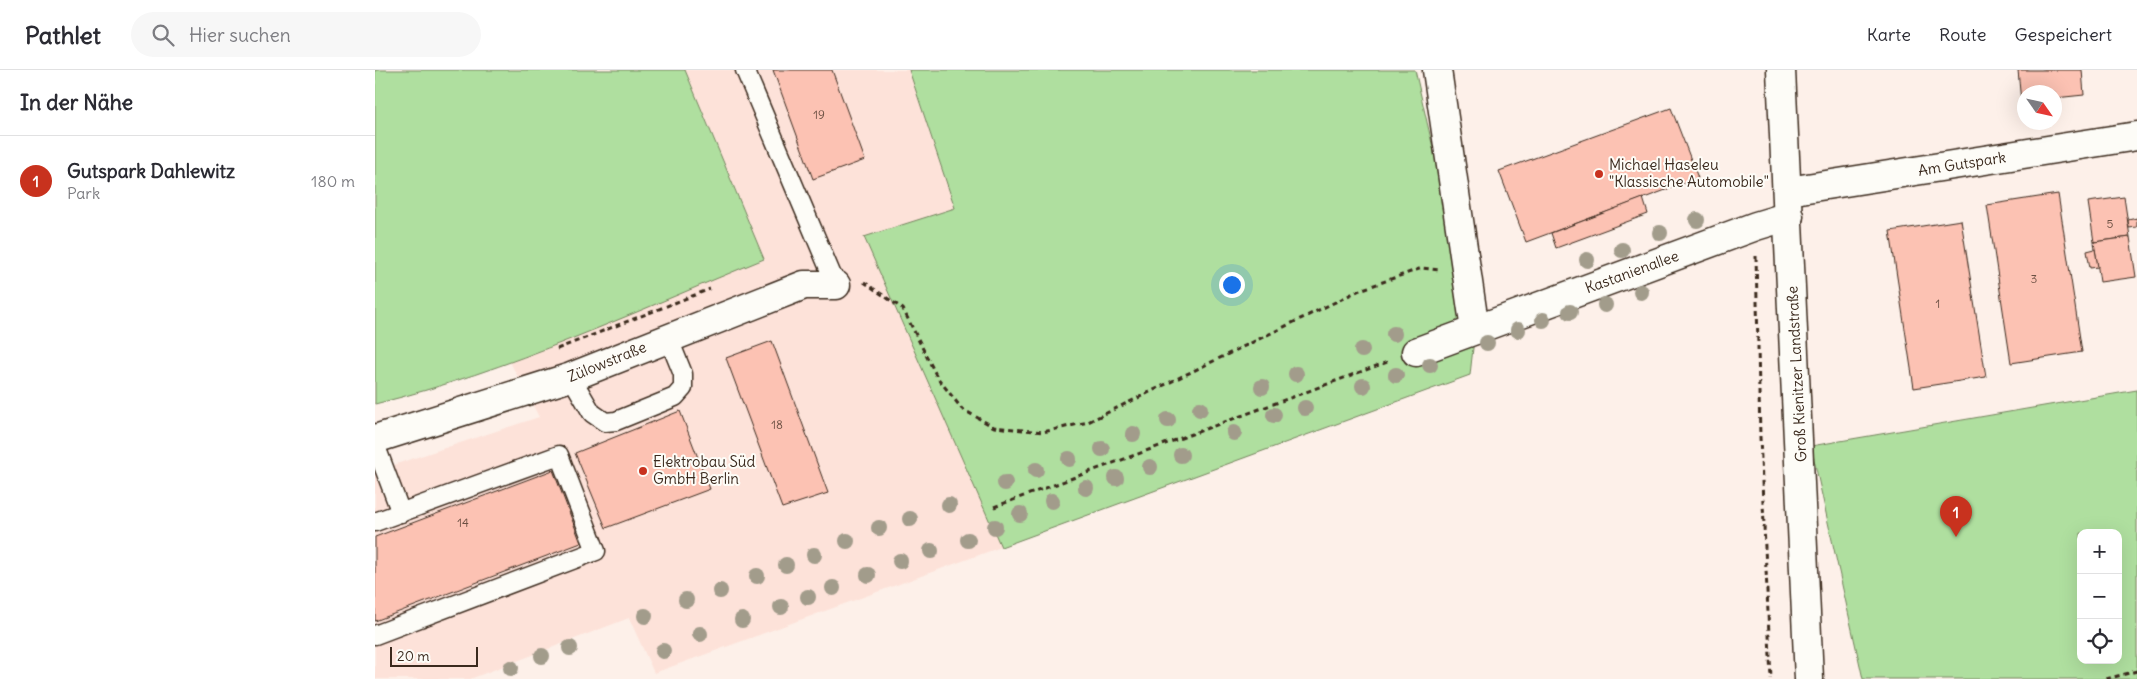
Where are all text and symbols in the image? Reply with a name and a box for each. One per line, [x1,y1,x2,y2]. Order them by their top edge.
search box [131,12,481,57]
text: Pathlet [25,20,101,50]
icon: search [149,21,177,49]
text: Hier suchen [189,23,291,47]
text: Karte [1867,23,1911,46]
text: Route [1939,23,1986,46]
text: Gespeichert [2014,23,2112,46]
north arrow [2017,85,2062,130]
text: In der Nähe [20,89,133,116]
house number: 19 [813,107,825,122]
street label: Am Gutspark [1917,147,2008,180]
place label: Michael Haseleu "Klassische Automobile" [1609,155,1769,191]
text: Gutspark Dahlewitz [67,159,235,183]
marker: Michael Haseleu "Klassische Automobile" [1593,168,1605,180]
text: 1 [33,171,39,191]
text: 180 m [311,171,355,191]
text: Park [67,183,100,203]
house number: 5 [2107,216,2114,231]
street label: Kastanienallee [1582,246,1681,297]
house number: 3 [2031,271,2038,286]
your location [1219,272,1245,298]
street label: Groß Kienitzer Landstraße [1782,286,1811,462]
house number: 1 [1936,296,1940,311]
street label: Zülowstraße [565,337,649,386]
house number: 18 [771,417,783,432]
place label: Elektrobau Süd GmbH Berlin [653,452,756,488]
marker: Elektrobau Süd GmbH Berlin [637,465,649,477]
pin: 1 [1940,496,1972,537]
house number: 14 [457,515,469,530]
map controls [2077,529,2122,664]
button: + [2077,529,2122,574]
button: − [2077,574,2122,619]
button: locate [2077,619,2122,664]
scale bar [390,644,477,667]
text: 20 m [397,647,430,665]

